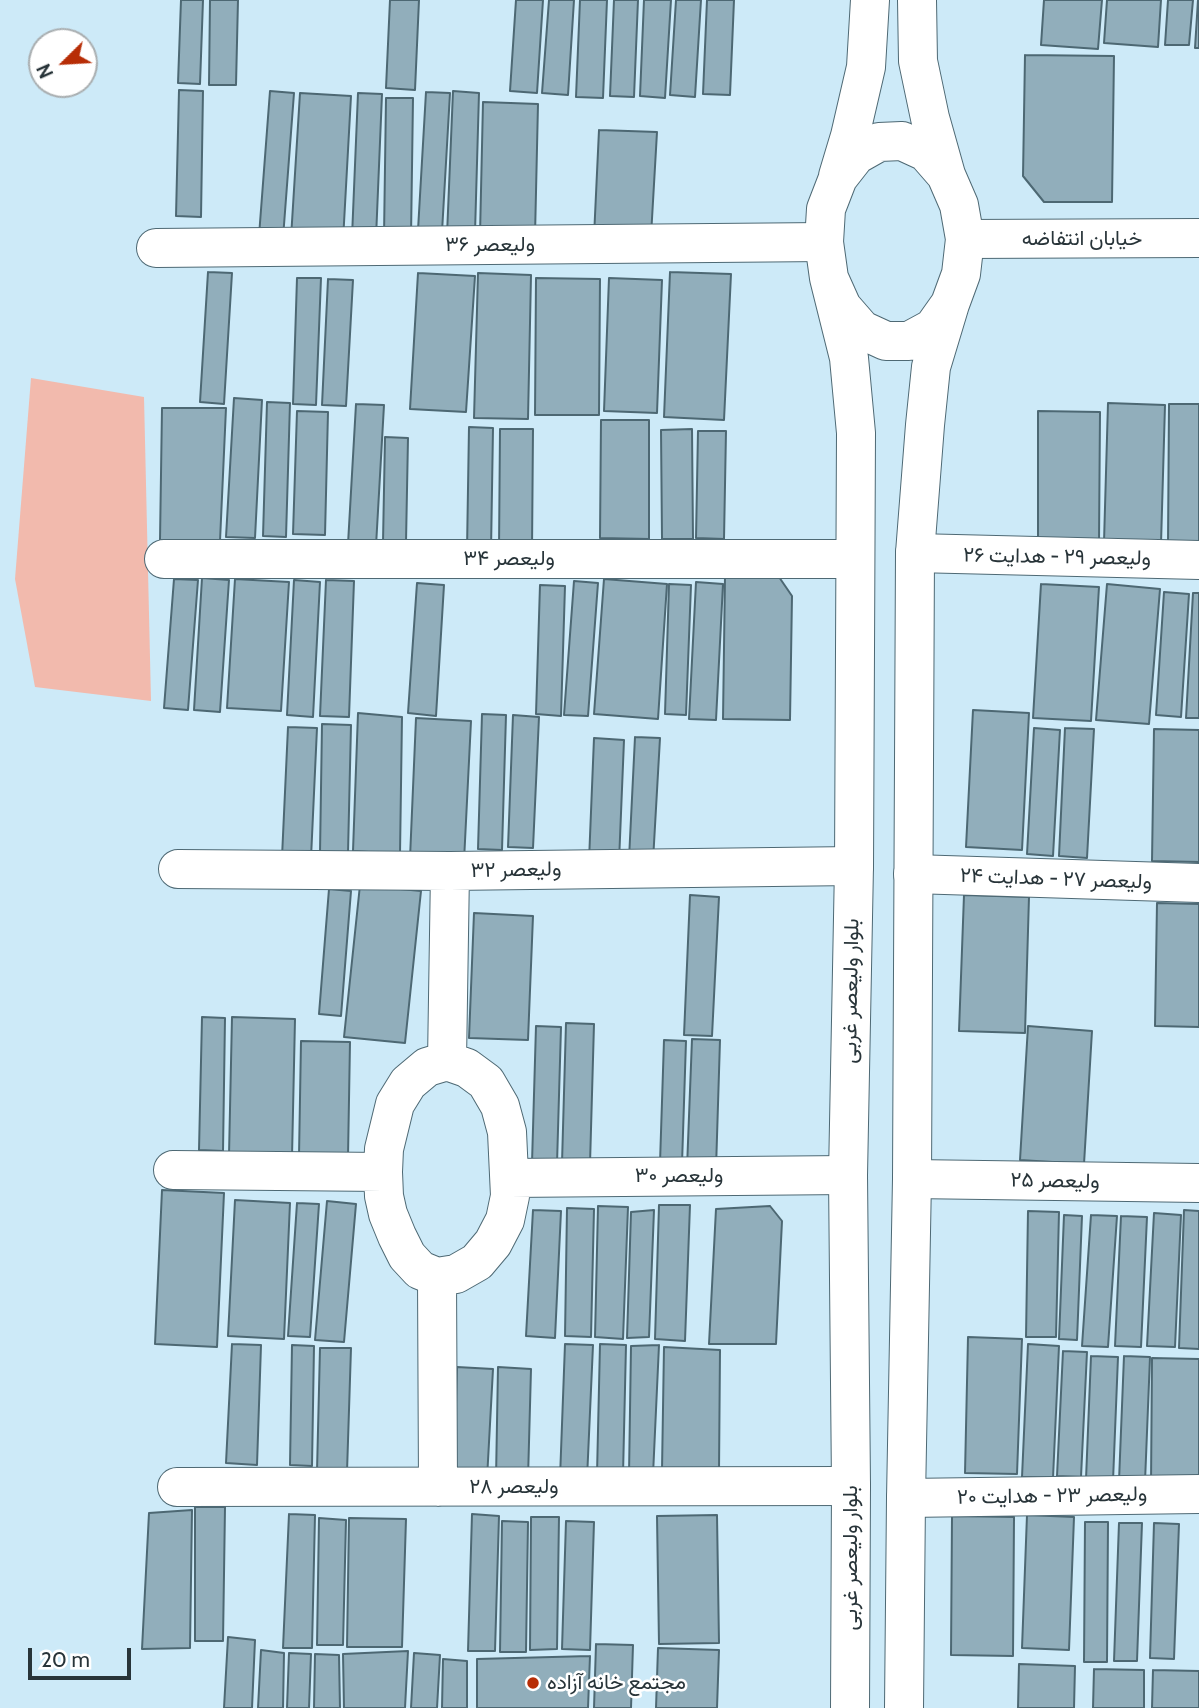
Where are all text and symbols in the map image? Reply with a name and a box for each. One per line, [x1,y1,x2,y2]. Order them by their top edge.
north arrow [28,28,98,98]
text: N [32,60,58,82]
street label: خیابان انتفاضه [1022,226,1142,252]
street label: ولیعصر ۳۶ [445,232,535,258]
street label: ولیعصر ۲۹ - هدایت ۲۶ [963,543,1151,571]
street label: ولیعصر ۳۴ [463,546,555,572]
street label: ولیعصر ۳۲ [470,857,562,883]
street label: ولیعصر ۲۷ - هدایت ۲۴ [960,863,1152,895]
street label: بلوار ولیعصر غربی [837,918,865,1064]
street label: ولیعصر ۳۰ [635,1163,723,1189]
street label: ولیعصر ۲۵ [1010,1168,1100,1194]
street label: ولیعصر ۲۸ [469,1474,559,1500]
street label: ولیعصر ۲۳ - هدایت ۲۰ [957,1482,1147,1510]
street label: بلوار ولیعصر غربی [838,1485,864,1631]
scale bar [32,1634,135,1678]
text: 20 m [41,1647,90,1672]
place label: مجتمع خانه آزاده [547,1670,686,1696]
marker: مجتمع خانه آزاده [525,1675,541,1691]

